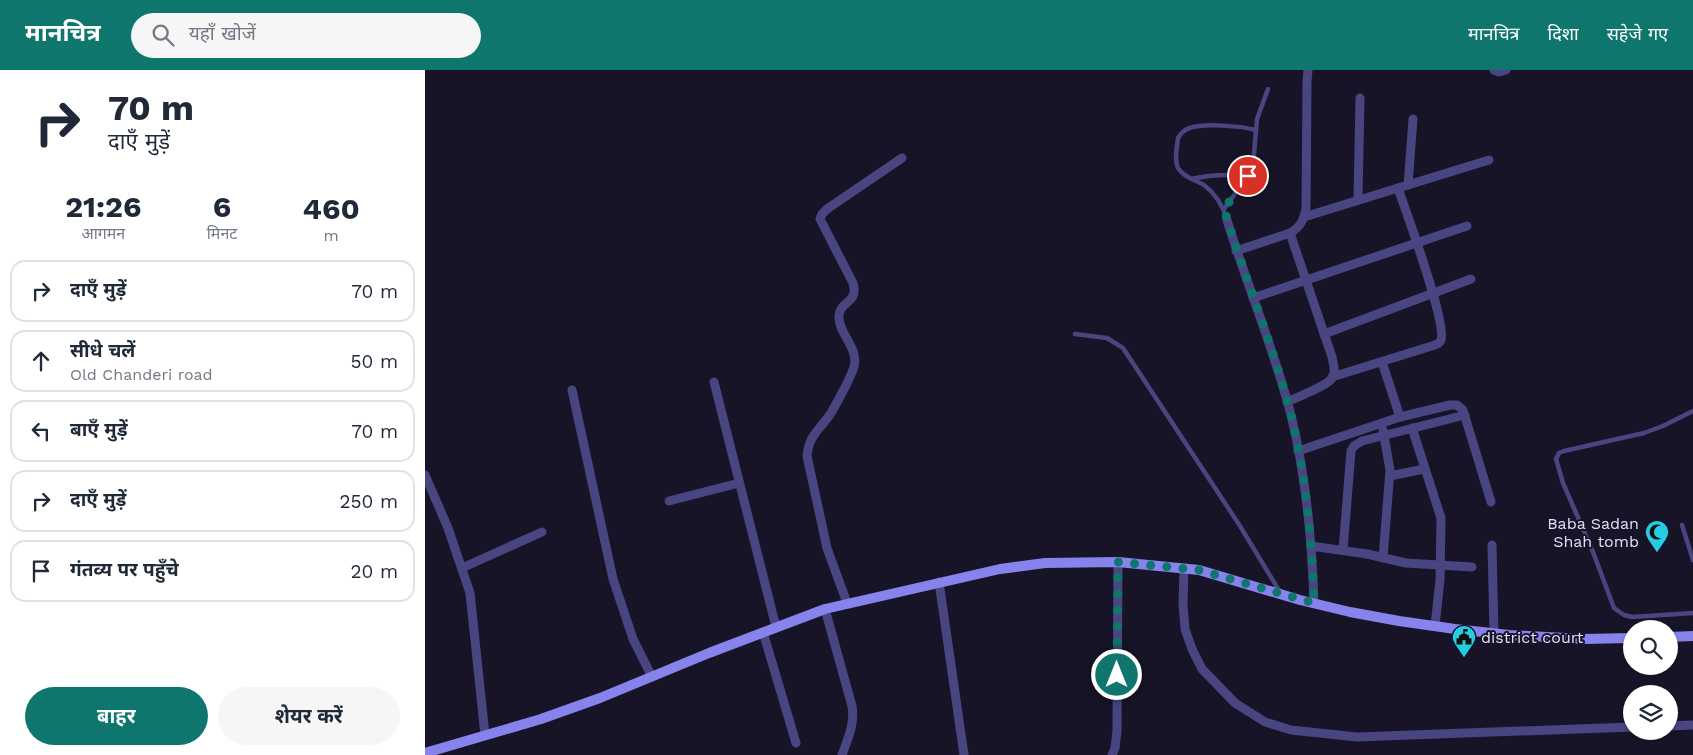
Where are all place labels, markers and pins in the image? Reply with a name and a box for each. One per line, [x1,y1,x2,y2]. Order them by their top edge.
pin [1227,155,1269,197]
place label: Baba Sadan Shah tomb [1547,514,1639,551]
mosque icon: Baba Sadan Shah tomb [1644,519,1670,553]
public building icon: district court [1451,624,1477,658]
place label: district court [1481,628,1584,647]

